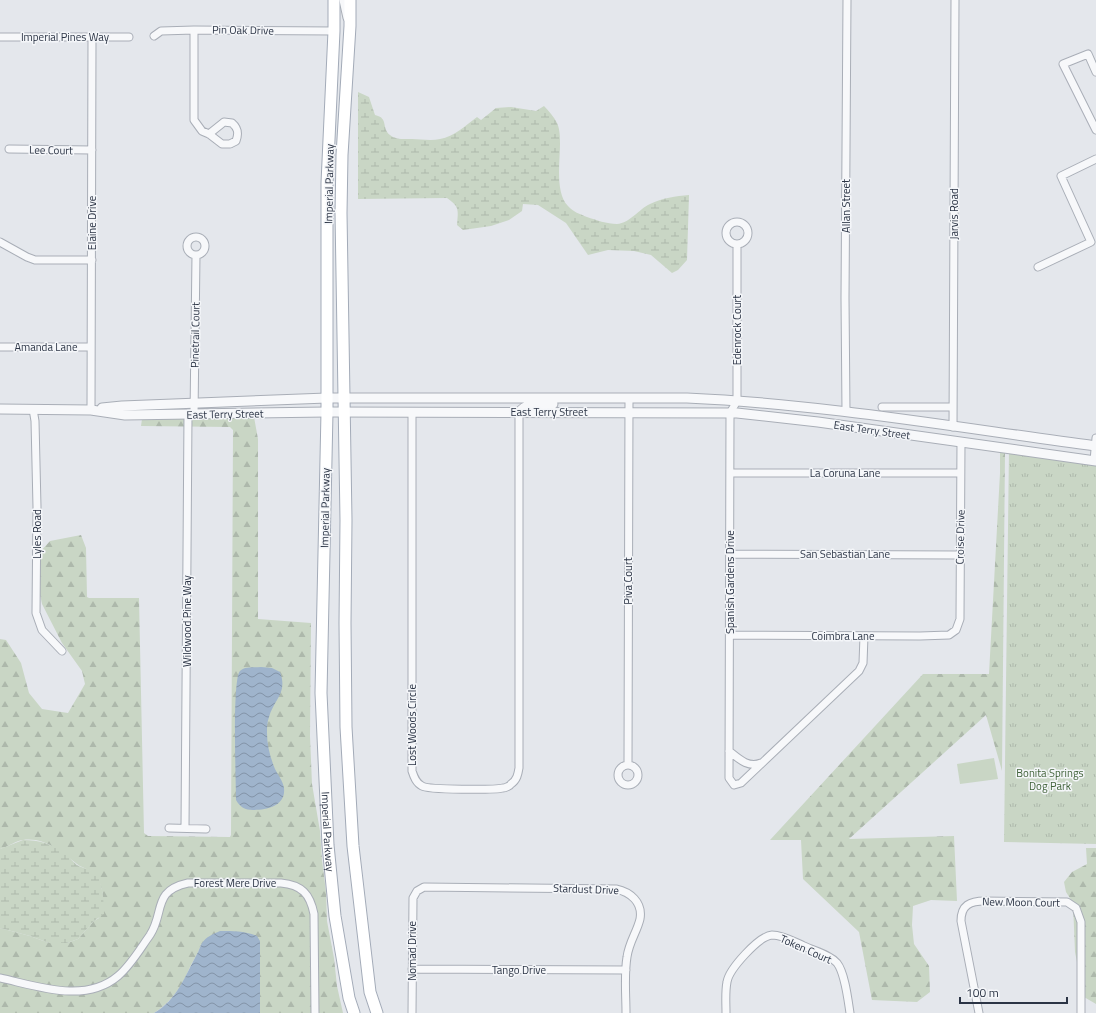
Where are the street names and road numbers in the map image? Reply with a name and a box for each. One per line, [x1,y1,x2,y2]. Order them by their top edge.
street label: Pin Oak Drive [212,21,274,39]
street label: Imperial Pines Way [21,29,110,45]
street label: Lee Court [29,142,73,158]
street label: Imperial Parkway [320,143,338,224]
street label: Allan Street [838,179,854,233]
street label: Jarvis Road [946,188,962,240]
street label: Elaine Drive [84,195,100,250]
street label: Edenrock Court [729,295,745,365]
street label: Pinetrail Court [186,302,204,368]
street label: Amanda Lane [14,339,78,355]
street label: East Terry Street [510,404,588,420]
street label: East Terry Street [186,405,264,423]
street label: East Terry Street [833,417,911,443]
street label: La Coruna Lane [810,465,881,481]
street label: Imperial Parkway [316,467,334,548]
street label: Lyles Road [29,509,45,559]
street label: Croise Drive [952,509,968,565]
street label: Spanish Gardens Drive [722,530,738,634]
street label: San Sebastian Lane [800,546,890,562]
street label: Piva Court [620,557,636,605]
street label: Wildwood Pine Way [179,574,195,667]
street label: Coimbra Lane [811,628,875,644]
street label: Lost Woods Circle [404,684,420,766]
street label: Imperial Parkway [318,791,339,873]
street label: Forest Mere Drive [194,875,277,891]
street label: Stardust Drive [553,880,620,898]
street label: New Moon Court [982,893,1060,911]
street label: Nomad Drive [404,920,420,981]
street label: Token Court [778,931,834,968]
street label: Tango Drive [492,962,547,978]

